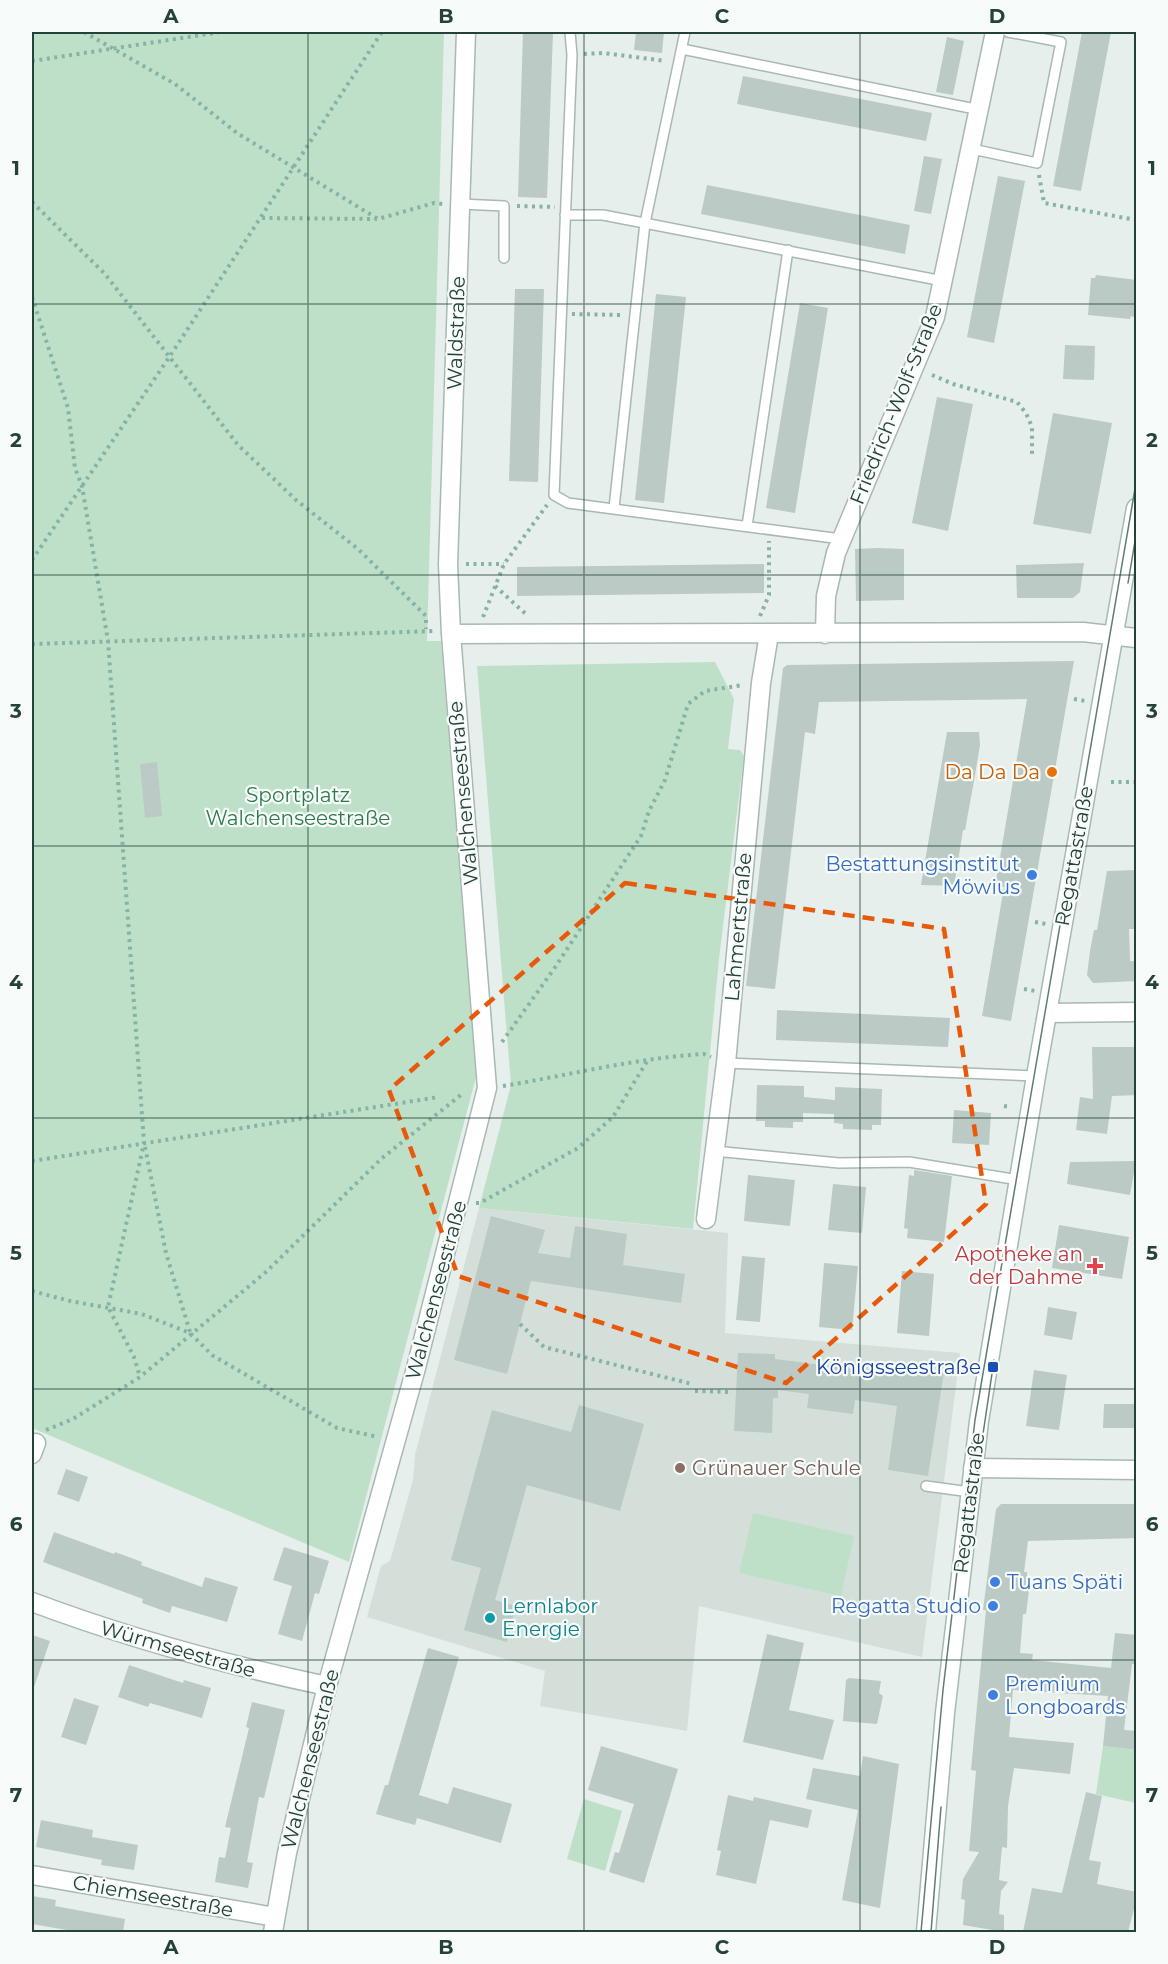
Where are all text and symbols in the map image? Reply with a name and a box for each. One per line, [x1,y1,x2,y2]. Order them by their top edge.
text: A [162,4,179,28]
text: B [438,4,454,28]
text: C [715,4,730,28]
text: D [989,4,1005,28]
text: 1 [12,156,20,180]
text: 1 [1148,156,1156,180]
street label: Waldstraße [442,276,470,390]
street label: Friedrich-Wolf-Straße [845,300,947,508]
text: 2 [10,428,22,452]
text: 2 [1146,428,1158,452]
text: 3 [9,699,22,723]
text: 3 [1145,699,1158,723]
street label: Walchenseestraße [443,700,483,886]
place label: Da Da Da [945,760,1040,784]
marker: Da Da Da [1045,765,1059,779]
park label: Sportplatz Walchenseestraße [206,783,390,830]
street label: Regattastraße [1050,784,1098,928]
street label: Lahmertstraße [720,852,756,1002]
place label: Bestattungsinstitut Möwius [826,852,1020,899]
marker: Bestattungsinstitut Möwius [1025,868,1039,882]
text: 4 [9,970,23,994]
text: 4 [1145,970,1159,994]
street label: Walchenseestraße [400,1198,472,1382]
text: 5 [10,1241,22,1265]
text: 5 [1146,1241,1158,1265]
place label: Apotheke an der Dahme [955,1242,1083,1289]
marker: Apotheke an der Dahme [1088,1259,1102,1273]
place label: Königsseestraße [816,1355,981,1379]
marker: Königsseestraße [986,1360,1000,1374]
street label: Regattastraße [948,1431,990,1575]
place label: Grünauer Schule [692,1456,861,1480]
marker: Grünauer Schule [673,1461,687,1475]
text: 6 [10,1512,23,1536]
text: 6 [1146,1512,1159,1536]
place label: Tuans Späti [1007,1570,1123,1594]
marker: Tuans Späti [988,1575,1002,1589]
place label: Lernlabor Energie [502,1594,598,1641]
place label: Regatta Studio [831,1594,981,1618]
marker: Regatta Studio [986,1599,1000,1613]
marker: Lernlabor Energie [483,1611,497,1625]
street label: Würmseestraße [98,1615,258,1683]
street label: Walchenseestraße [276,1666,344,1852]
place label: Premium Longboards [1005,1672,1126,1719]
marker: Premium Longboards [986,1688,1000,1702]
text: 7 [10,1783,22,1807]
text: 7 [1146,1783,1158,1807]
street label: Chiemseestraße [71,1870,235,1922]
text: A [162,1935,179,1959]
text: B [438,1935,454,1959]
text: C [715,1935,730,1959]
text: D [989,1935,1005,1959]

